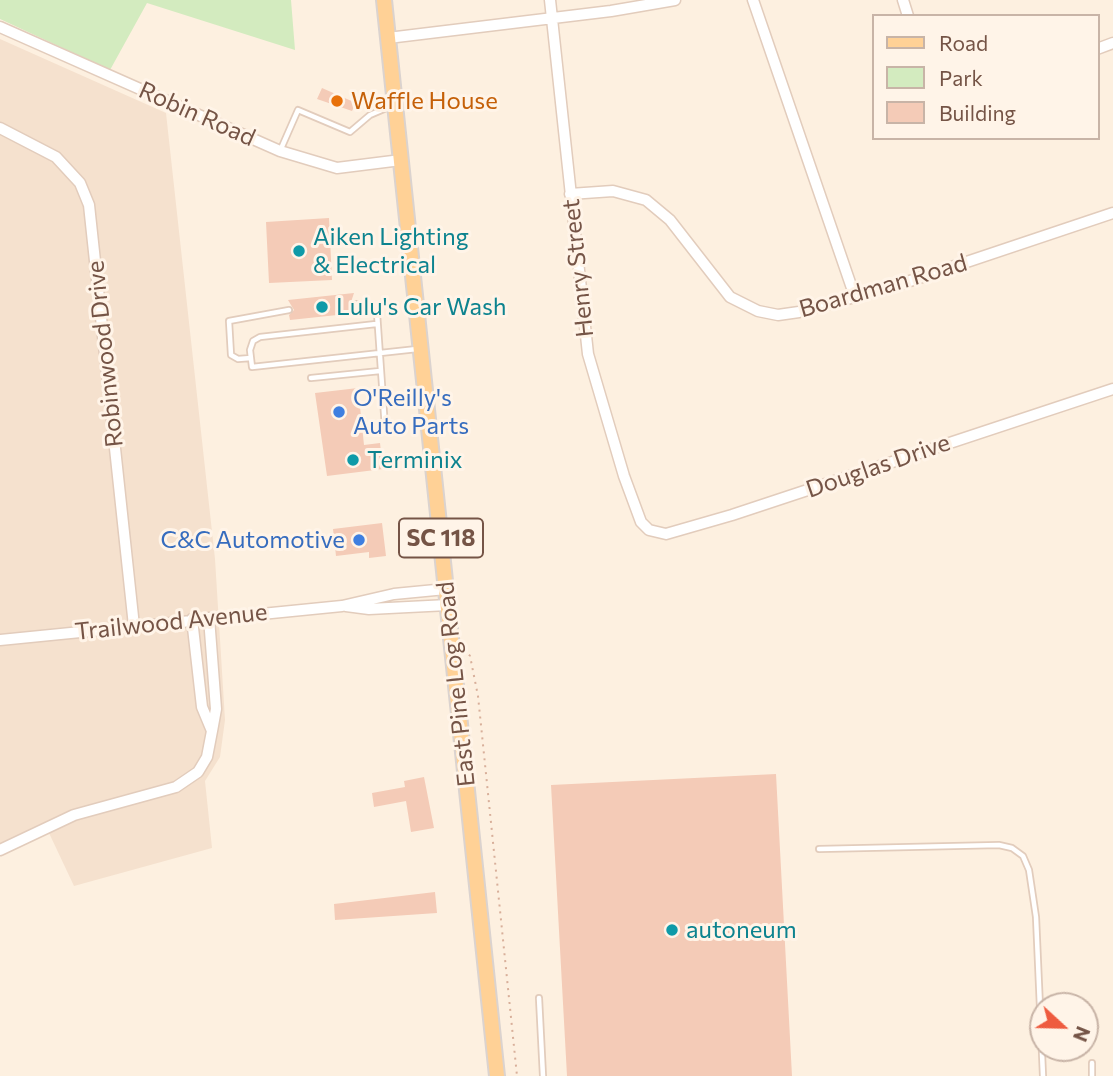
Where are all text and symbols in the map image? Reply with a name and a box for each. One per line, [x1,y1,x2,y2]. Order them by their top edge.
legend [872,14,1099,140]
text: Road [939,30,988,55]
text: Park [939,65,983,90]
street label: Robin Road [134,76,260,152]
place label: Waffle House [351,87,498,115]
marker: Waffle House [329,93,345,109]
text: Building [939,100,1016,125]
street label: Henry Street [556,197,600,339]
place label: Aiken Lighting & Electrical [313,223,469,279]
marker: Aiken Lighting & Electrical [291,243,307,259]
street label: Boardman Road [796,248,970,324]
street label: Robinwood Drive [81,259,129,449]
place label: Lulu's Car Wash [336,293,507,321]
marker: Lulu's Car Wash [314,299,330,315]
place label: O'Reilly's Auto Parts [353,384,469,440]
marker: O'Reilly's Auto Parts [331,404,347,420]
street label: Douglas Drive [802,428,954,504]
place label: Terminix [367,446,463,474]
marker: Terminix [345,452,361,468]
road number: SC 118 [399,518,483,558]
place label: C&C Automotive [161,526,345,554]
marker: C&C Automotive [351,532,367,548]
street label: East Pine Log Road [431,580,481,788]
street label: Trailwood Avenue [73,598,269,646]
place label: autoneum [686,916,797,944]
marker: autoneum [664,922,680,938]
north arrow [1029,992,1099,1062]
text: N [1069,1023,1095,1045]

